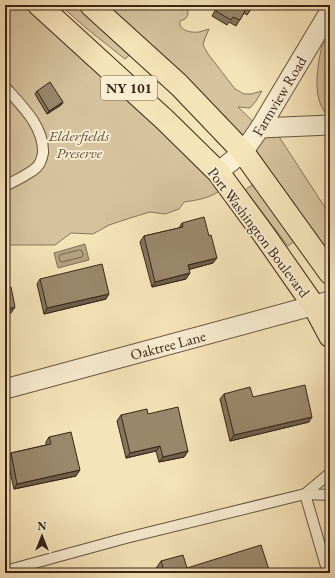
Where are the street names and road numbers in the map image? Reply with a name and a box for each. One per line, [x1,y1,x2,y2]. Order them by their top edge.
street label: Farmview Road [248,52,311,140]
road number: NY 101 [101,76,157,100]
street label: Port Washington Boulevard [204,163,314,301]
street label: Oaktree Lane [128,326,208,364]

